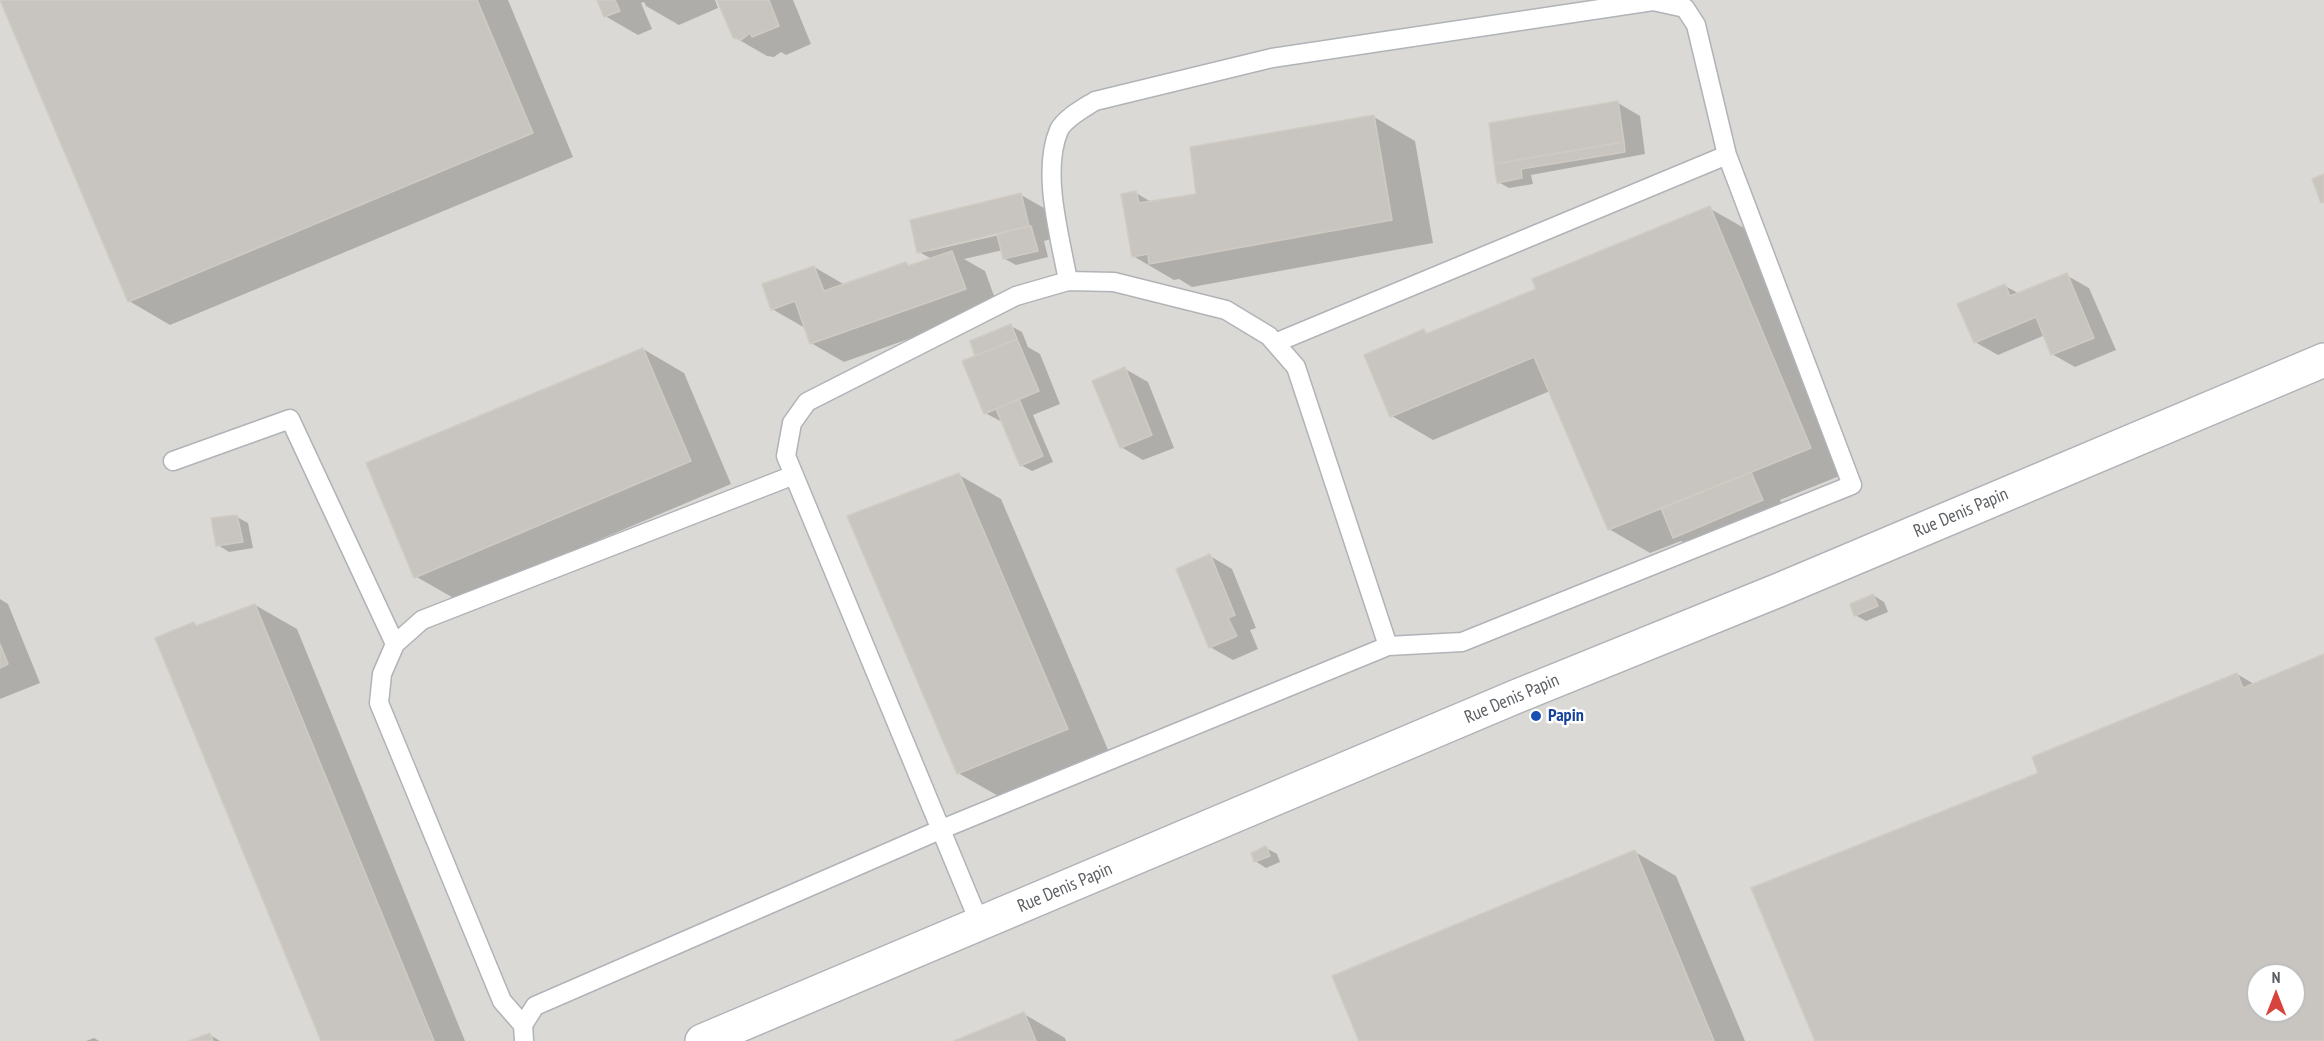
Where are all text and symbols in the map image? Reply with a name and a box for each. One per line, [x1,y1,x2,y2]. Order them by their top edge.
street label: Rue Denis Papin [1910,483,2012,543]
street label: Rue Denis Papin [1461,669,1563,729]
place label: Papin [1548,705,1584,727]
marker: Papin [1529,709,1543,723]
street label: Rue Denis Papin [1014,858,1116,918]
north arrow [2246,963,2306,1023]
text: N [2272,967,2280,987]

